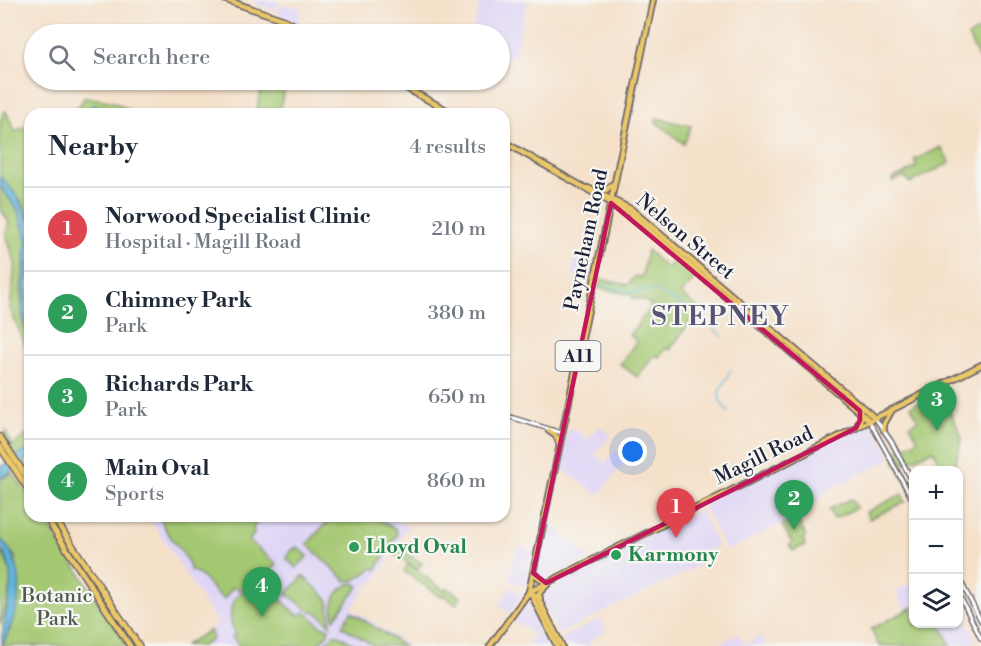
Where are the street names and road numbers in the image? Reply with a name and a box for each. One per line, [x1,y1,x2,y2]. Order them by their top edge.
street label: Payneham Road [560,166,614,313]
street label: Nelson Street [631,189,739,285]
road number: A11 [556,341,600,371]
street label: Magill Road [710,421,818,491]

